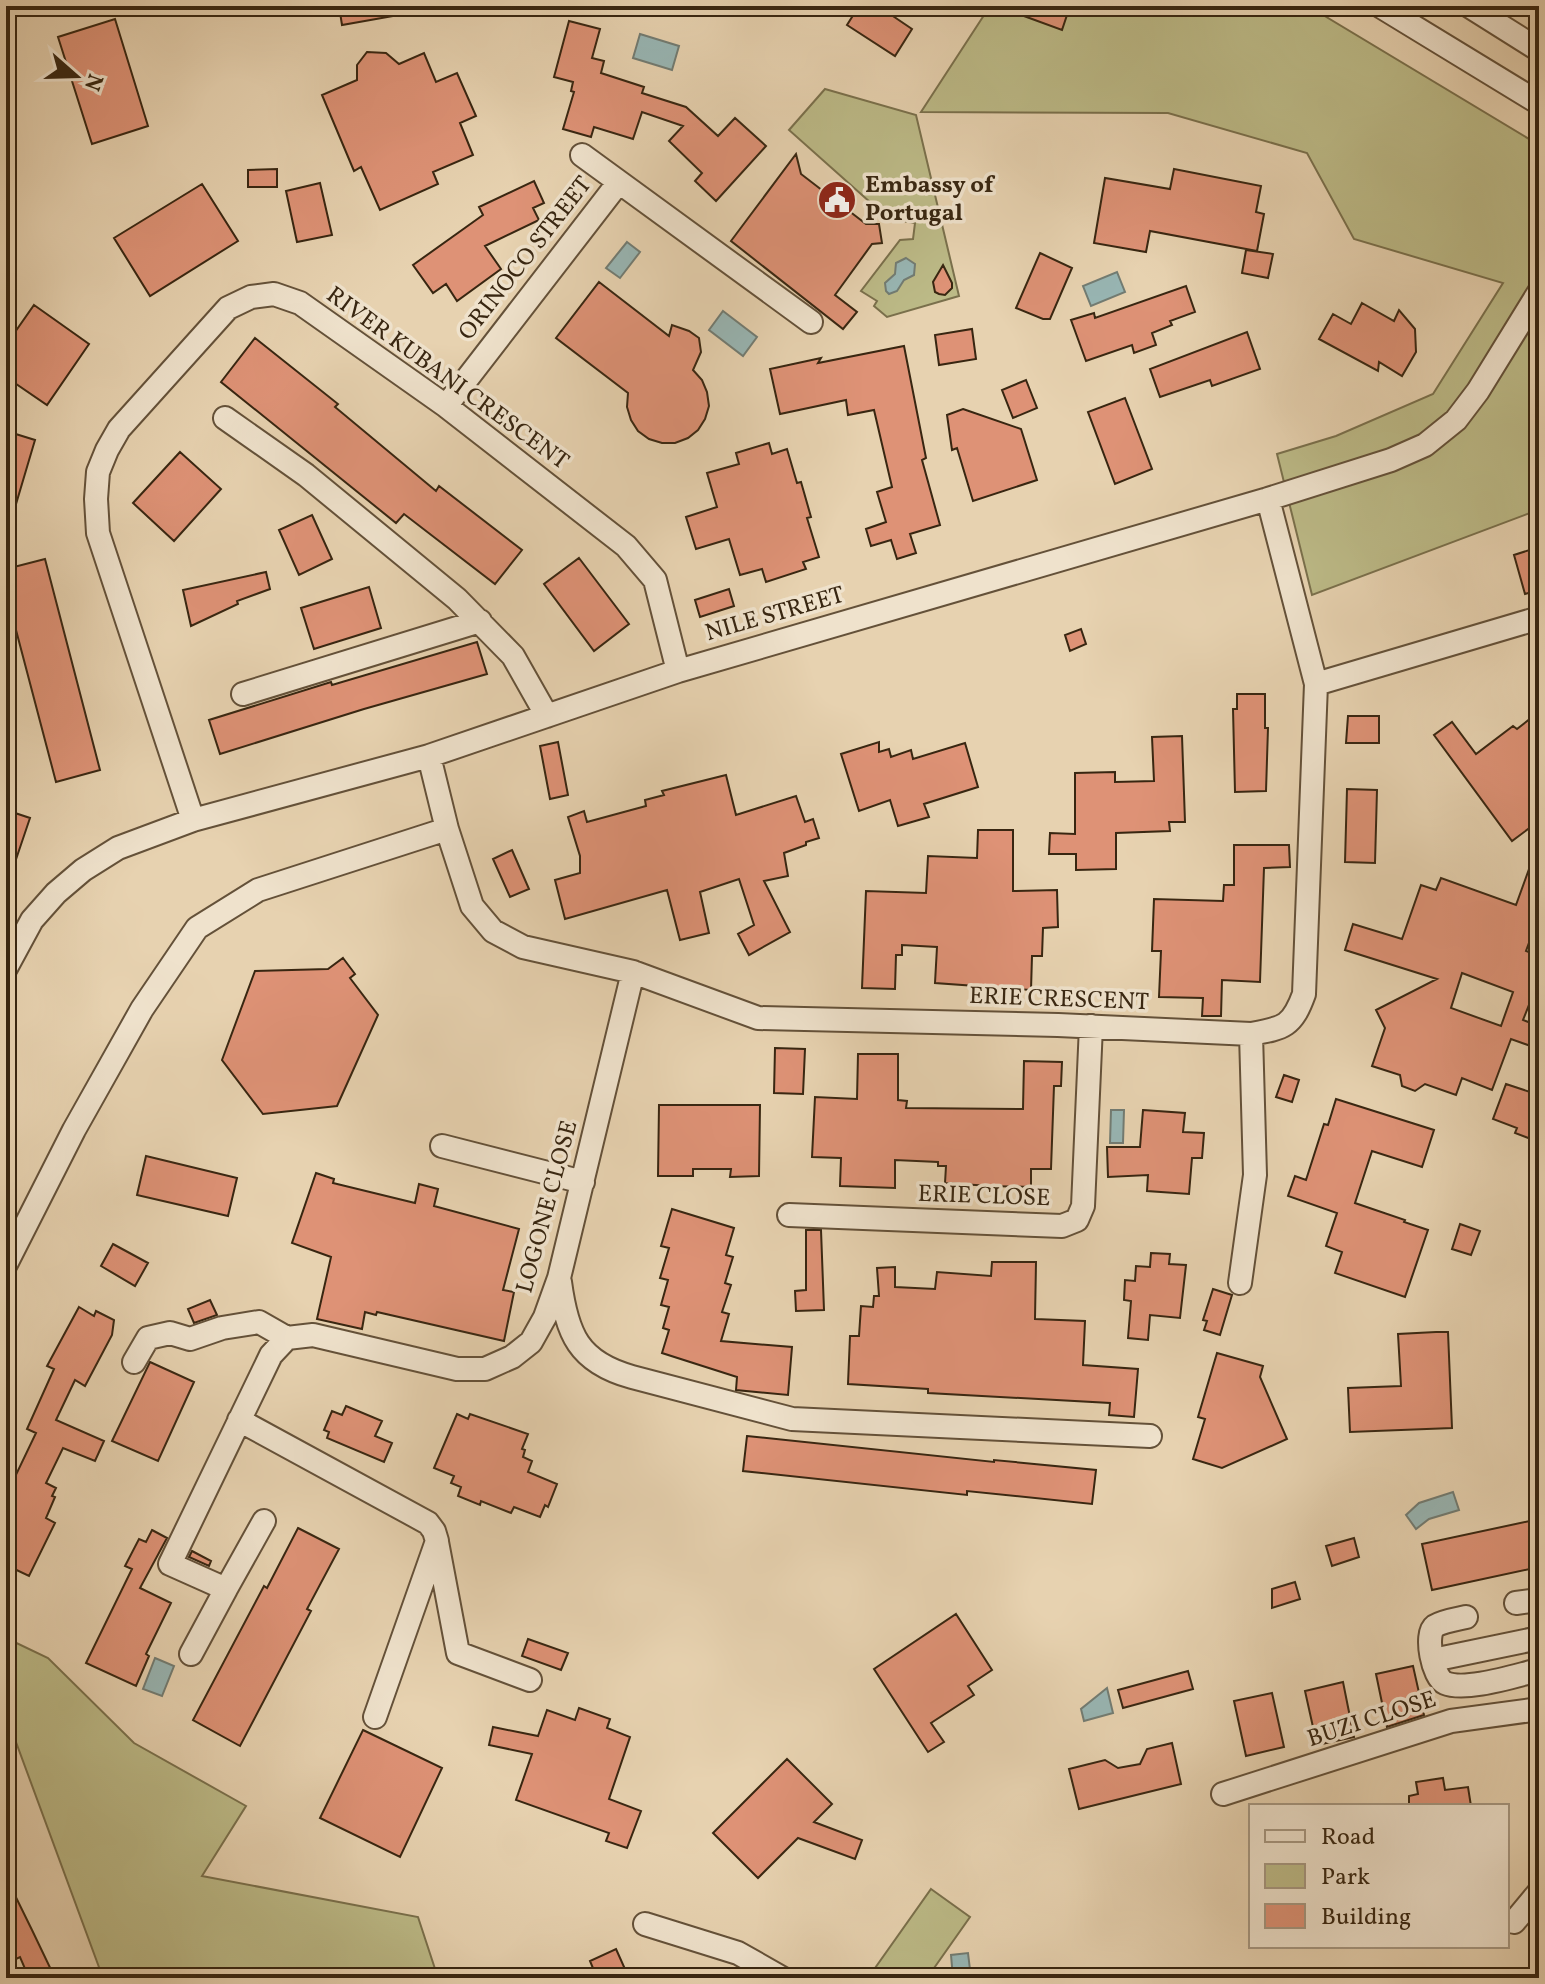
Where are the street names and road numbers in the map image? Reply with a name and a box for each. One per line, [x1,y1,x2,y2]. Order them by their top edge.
street label: ORINOCO STREET [451,170,601,348]
street label: RIVER KUBANI CRESCENT [319,279,575,479]
street label: NILE STREET [701,579,849,651]
street label: ERIE CRESCENT [968,980,1150,1020]
street label: LOGONE CLOSE [509,1117,587,1297]
street label: ERIE CLOSE [917,1178,1051,1216]
street label: BUZI CLOSE [1303,1683,1441,1757]

